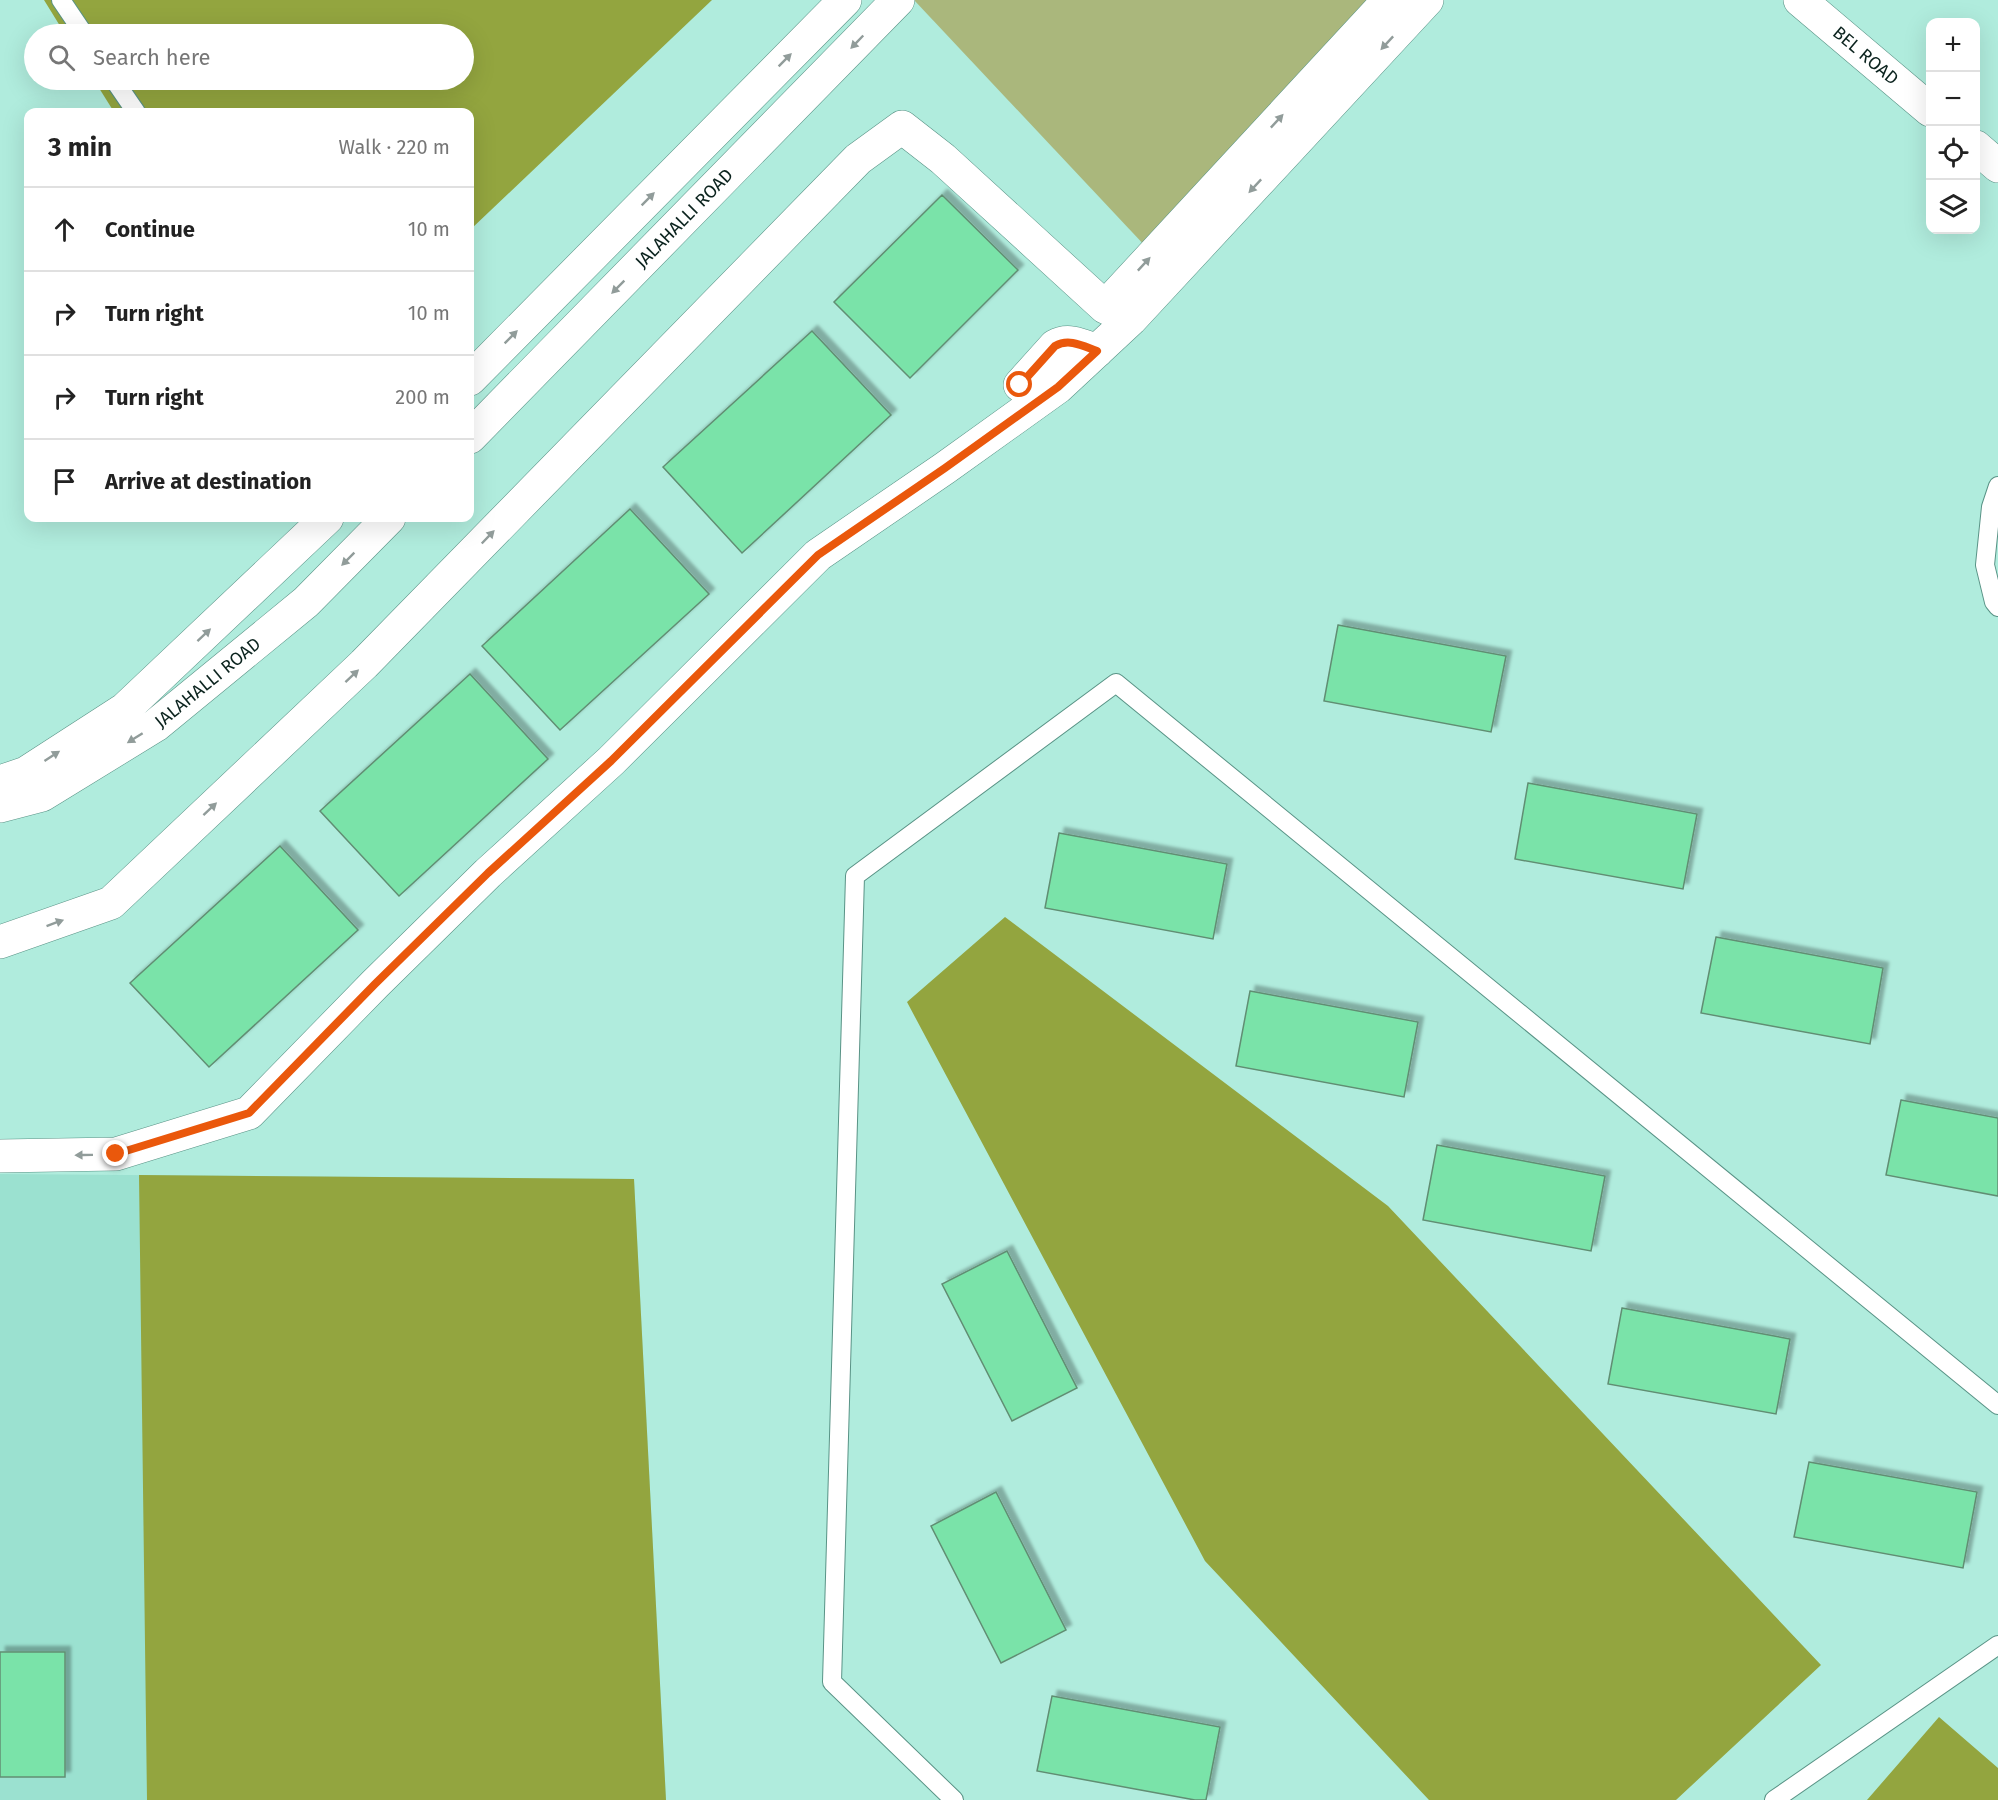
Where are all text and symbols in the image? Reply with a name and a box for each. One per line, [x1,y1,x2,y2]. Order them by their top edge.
map controls [1926,18,1980,234]
button: + [1926,18,1980,72]
street label: BEL ROAD [1828,22,1903,90]
search box [24,24,474,90]
one-way arrow [850,34,864,49]
one-way arrow [1381,35,1394,50]
icon: search [45,41,78,74]
text: Search here [93,44,211,71]
one-way arrow [778,54,792,68]
button: − [1926,72,1980,126]
one-way arrow [1270,113,1284,128]
button: locate [1926,126,1980,180]
text: 3 min [48,132,112,163]
text: Walk · 220 m [339,135,450,159]
street label: JALAHALLI ROAD [631,164,738,273]
one-way arrow [1248,178,1262,193]
button: layers [1926,180,1980,234]
one-way arrow [641,191,655,206]
icon: ahead [48,213,81,246]
text: Continue [105,216,195,243]
text: 10 m [408,217,450,241]
one-way arrow [1137,257,1151,271]
one-way arrow [611,279,625,294]
icon: right [48,297,81,330]
text: Turn right [105,300,204,327]
text: 10 m [408,301,450,325]
one-way arrow [503,331,517,345]
route start [1006,371,1032,397]
icon: right [48,381,81,414]
text: Turn right [105,384,204,411]
text: 200 m [395,385,450,409]
icon: arrive [48,465,81,498]
text: Arrive at destination [105,468,312,495]
one-way arrow [481,530,495,544]
one-way arrow [341,552,355,567]
one-way arrow [196,628,211,642]
street label: JALAHALLI ROAD [150,633,265,733]
one-way arrow [344,669,359,683]
one-way arrow [126,732,143,743]
one-way arrow [44,751,60,762]
one-way arrow [202,803,216,817]
one-way arrow [46,918,64,927]
route end [102,1140,128,1166]
one-way arrow [75,1150,94,1160]

